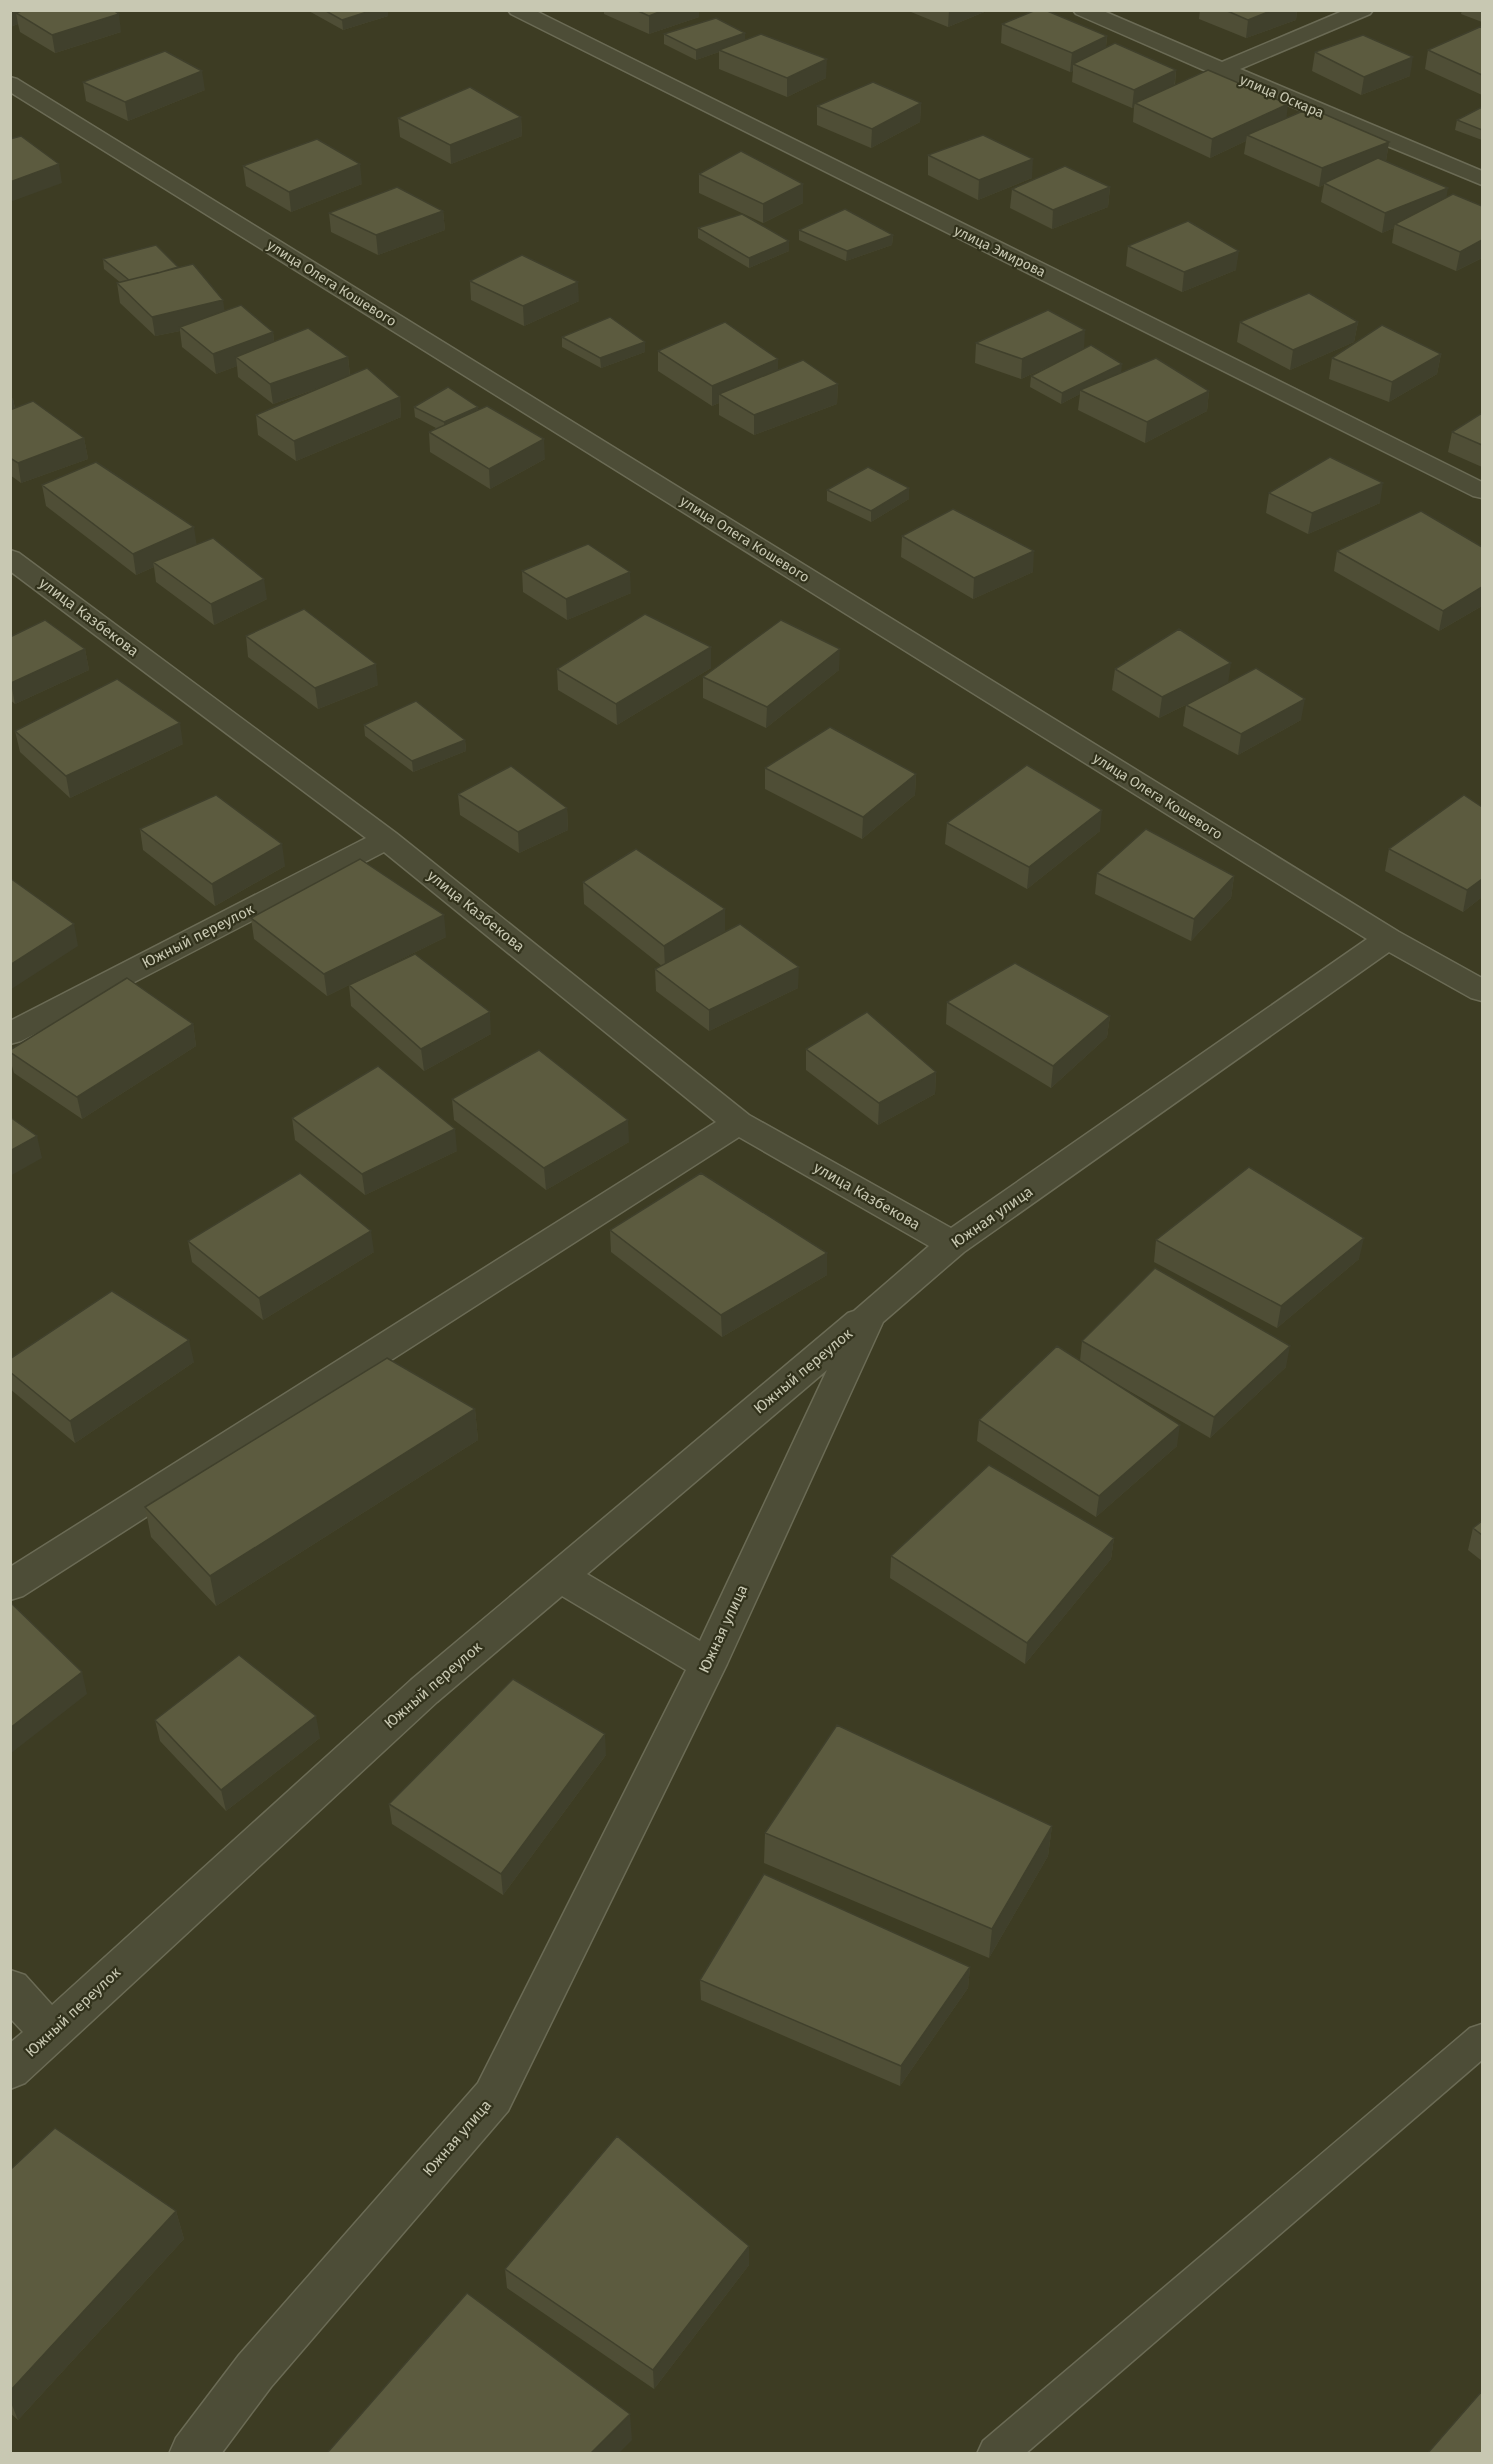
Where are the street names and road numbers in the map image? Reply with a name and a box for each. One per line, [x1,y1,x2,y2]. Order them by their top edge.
street label: улица Оскара [1237,71,1326,122]
street label: улица Эмирова [951,222,1048,281]
street label: улица Олега Кошевого [264,237,400,330]
street label: улица Олега Кошевого [677,493,813,586]
street label: улица Казбекова [36,574,142,660]
street label: улица Олега Кошевого [1090,750,1226,843]
street label: улица Казбекова [424,866,528,956]
street label: Южный переулок [139,900,257,972]
street label: улица Казбекова [811,1158,923,1234]
street label: Южная улица [948,1182,1036,1252]
street label: Южный переулок [750,1324,856,1418]
street label: Южная улица [695,1582,751,1676]
street label: Южный переулок [381,1638,486,1732]
street label: Южный переулок [22,1963,124,2061]
street label: Южная улица [419,2096,495,2180]

